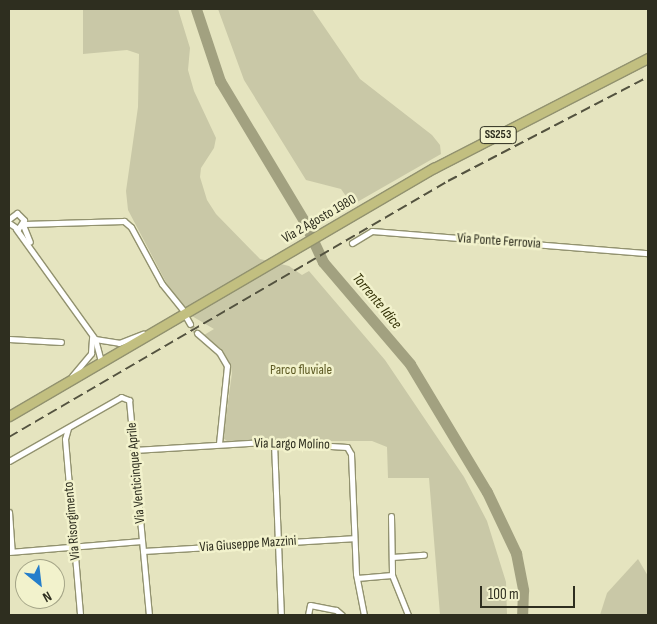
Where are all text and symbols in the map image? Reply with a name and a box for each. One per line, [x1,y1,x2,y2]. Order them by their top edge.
road number: SS253 [479,126,517,144]
street label: Via 2 Agosto 1980 [279,191,359,247]
street label: Via Ponte Ferrovia [457,230,541,252]
water label: Torrente Idice [348,269,406,333]
park label: Parco fluviale [270,362,332,378]
street label: Via Venticinque Aprile [123,422,149,524]
street label: Via Largo Molino [254,435,330,453]
street label: Via Risorgimento [60,481,84,561]
street label: Via Giuseppe Mazzini [199,532,297,556]
north arrow [15,559,65,609]
scale bar [482,576,577,608]
text: 100 m [488,585,519,604]
text: N [40,587,54,606]

